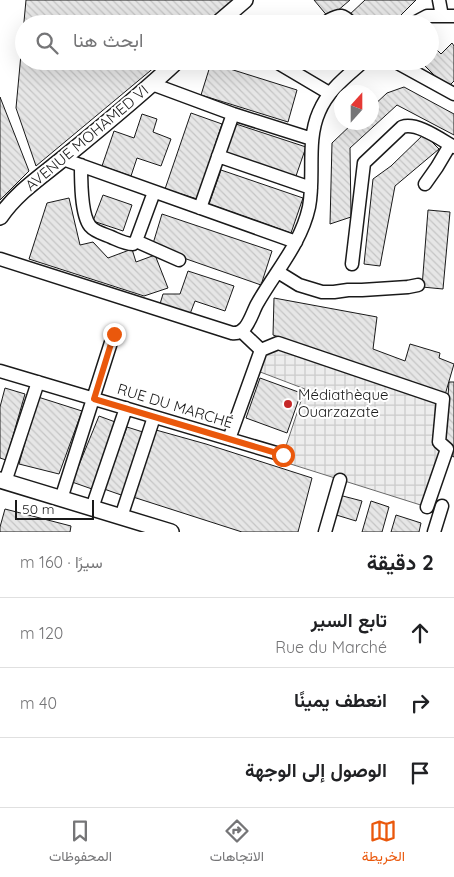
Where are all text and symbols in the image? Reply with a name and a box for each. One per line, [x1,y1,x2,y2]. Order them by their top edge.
search box [15,15,439,70]
text: ابحث هنا [73,28,143,52]
icon: search [33,29,61,57]
street label: AVENUE MOHAMED VI [21,81,152,195]
north arrow [334,85,379,130]
route end [103,323,126,346]
street label: RUE DU MARCHÉ [115,379,235,432]
place label: Médiathèque Ouarzazate [298,385,388,421]
marker: Médiathèque Ouarzazate [282,398,294,410]
route start [272,444,295,467]
scale bar [15,497,94,520]
text: 50 m [22,500,55,518]
text: 2 دقيقة [367,549,434,575]
text: سيرًا · 160 m [20,552,103,572]
text: تابع السير [311,608,387,632]
icon: ahead [406,619,434,647]
text: 120 m [20,623,63,643]
text: Rue du Marché [275,637,387,657]
text: انعطف يمينًا [294,688,387,712]
icon: right [406,689,434,717]
text: 40 m [20,693,57,713]
text: الوصول إلى الوجهة [245,758,387,782]
icon: arrive [406,759,434,787]
tab: المحفوظات [49,817,112,869]
tab: الاتجاهات [210,817,264,869]
tab: الخريطة [362,817,405,869]

